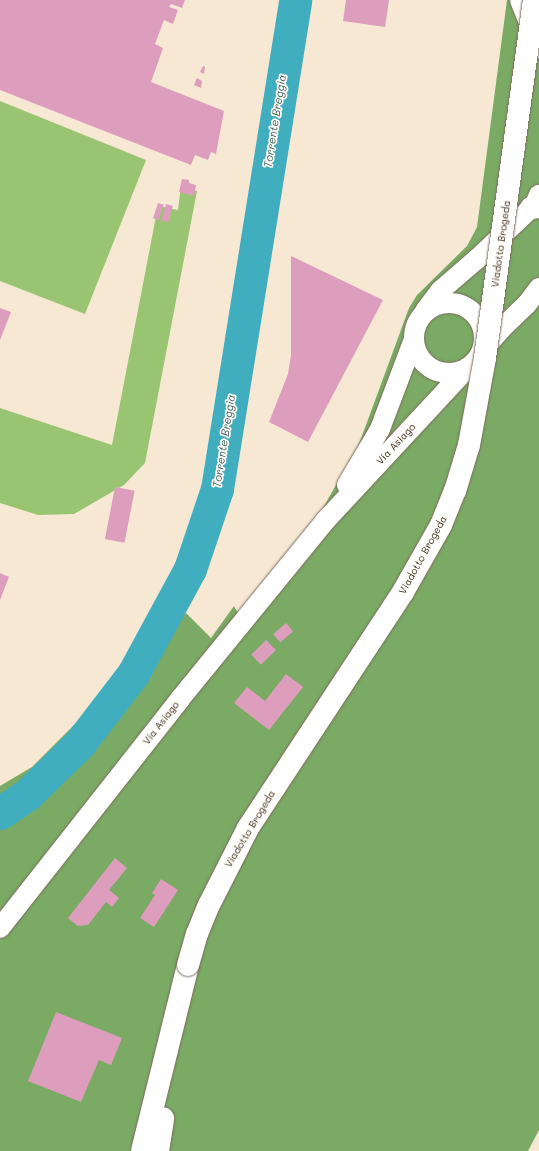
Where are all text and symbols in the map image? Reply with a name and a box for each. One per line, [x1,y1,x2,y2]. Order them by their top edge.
water label: Torrente Breggia [261,74,289,168]
street label: Viadotto Brogeda [489,200,513,288]
water label: Torrente Breggia [210,394,238,488]
street label: Via Asiago [374,421,418,467]
street label: Viadotto Brogeda [397,514,449,596]
street label: Via Asiago [140,699,182,747]
street label: Viadotto Brogeda [222,788,278,870]

